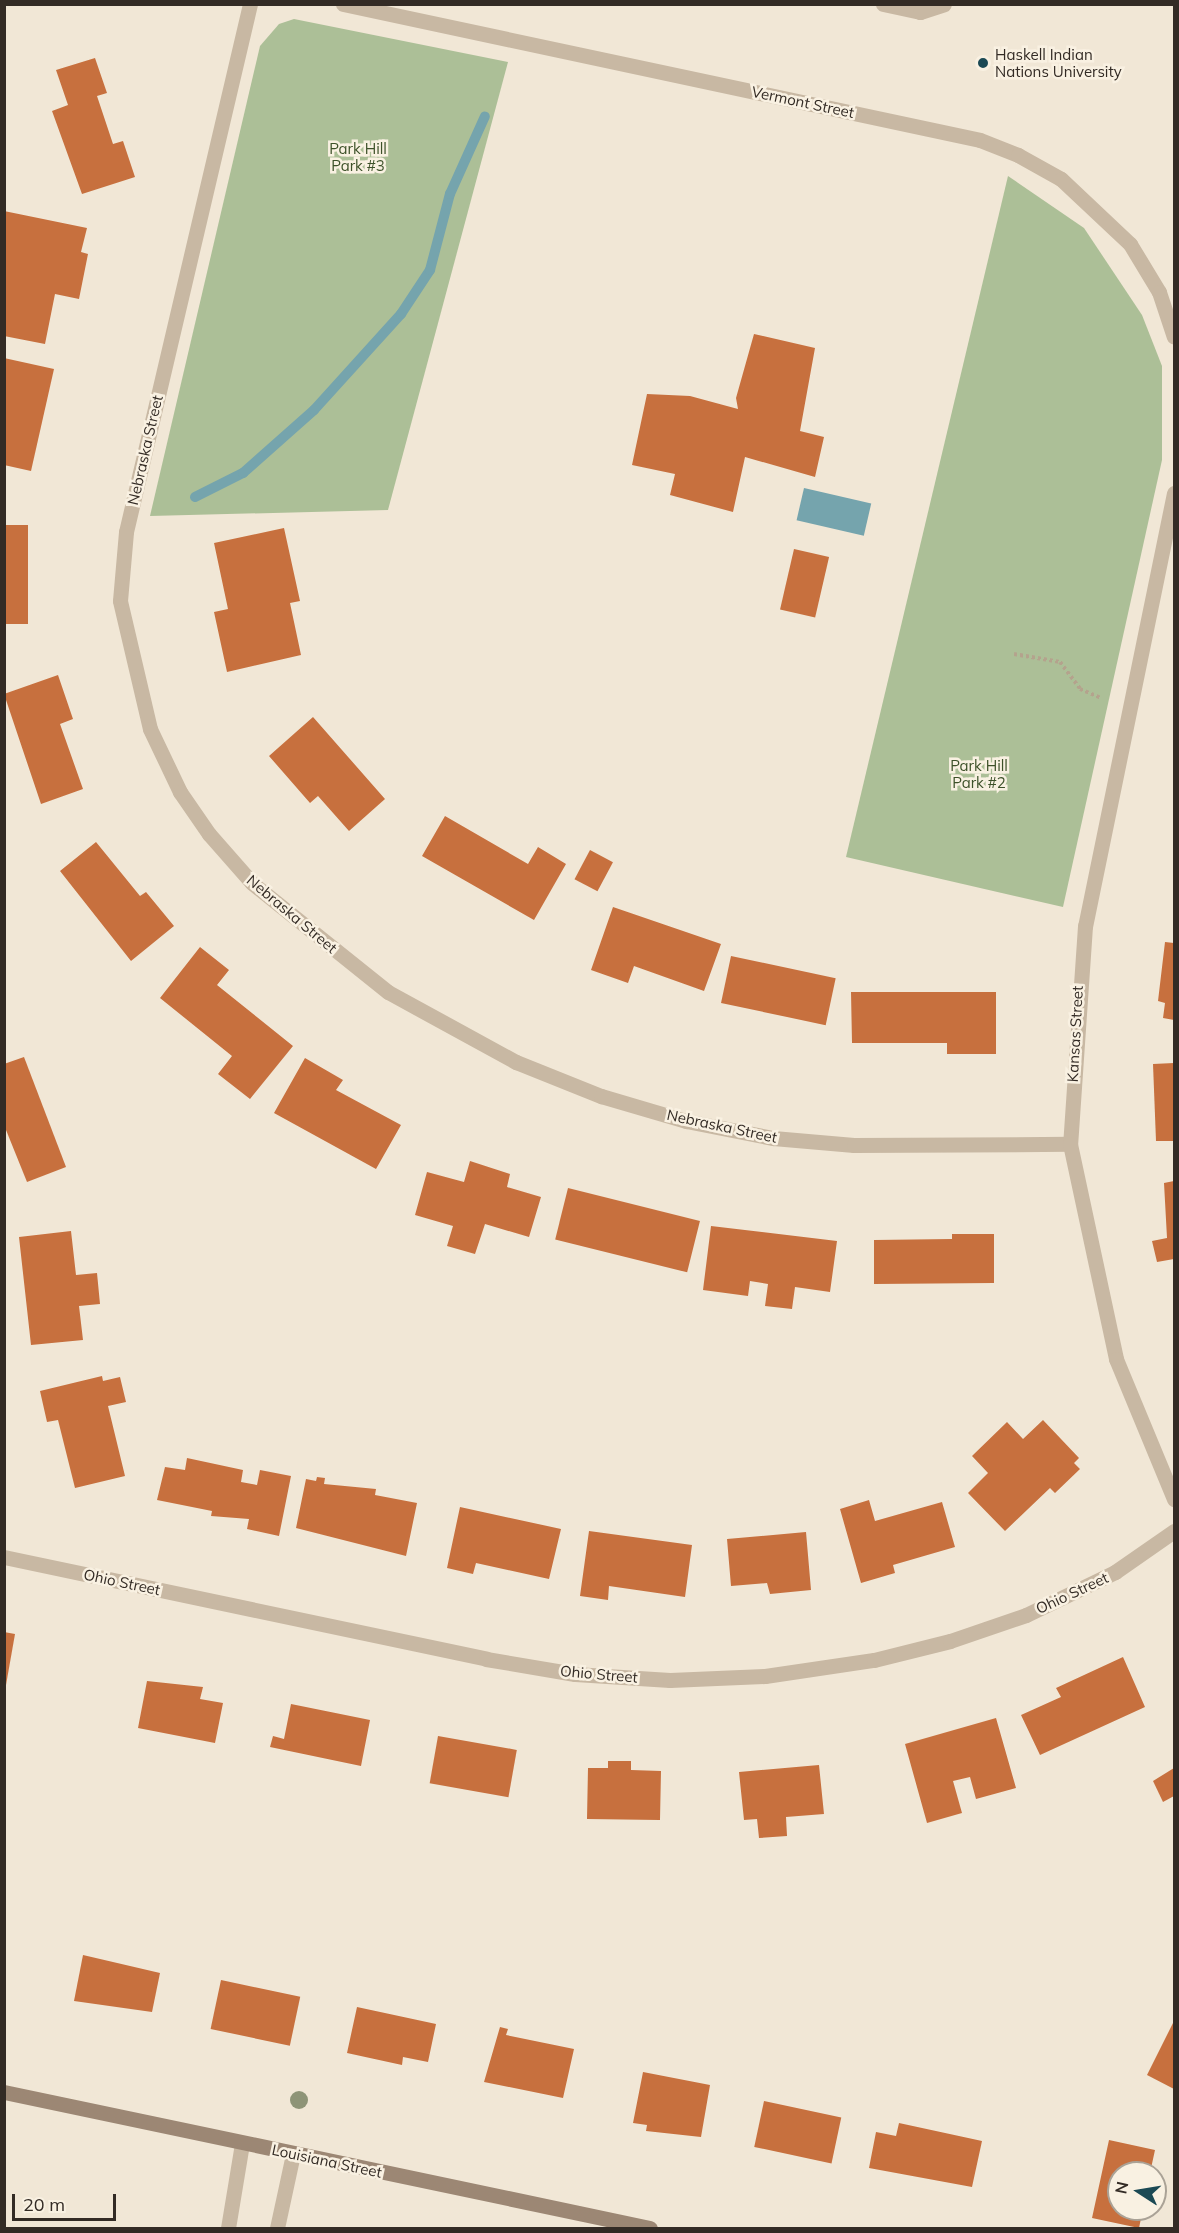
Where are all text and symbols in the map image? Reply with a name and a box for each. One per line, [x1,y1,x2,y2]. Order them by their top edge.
place label: Haskell Indian Nations University [995,45,1122,80]
marker: Haskell Indian Nations University [976,56,990,70]
street label: Vermont Street [750,82,856,122]
park label: Park Hill Park #3 [329,139,387,174]
street label: Nebraska Street [124,393,166,507]
park label: Park Hill Park #2 [950,756,1008,791]
street label: Nebraska Street [243,871,341,957]
street label: Kansas Street [1063,985,1087,1083]
street label: Nebraska Street [665,1106,779,1146]
street label: Ohio Street [82,1565,162,1599]
street label: Ohio Street [1033,1568,1111,1618]
street label: Ohio Street [559,1662,639,1686]
street label: Louisiana Street [270,2141,384,2181]
north arrow [1107,2161,1167,2221]
text: N [1110,2180,1132,2196]
scale bar [15,2182,118,2220]
text: 20 m [23,2193,65,2216]

